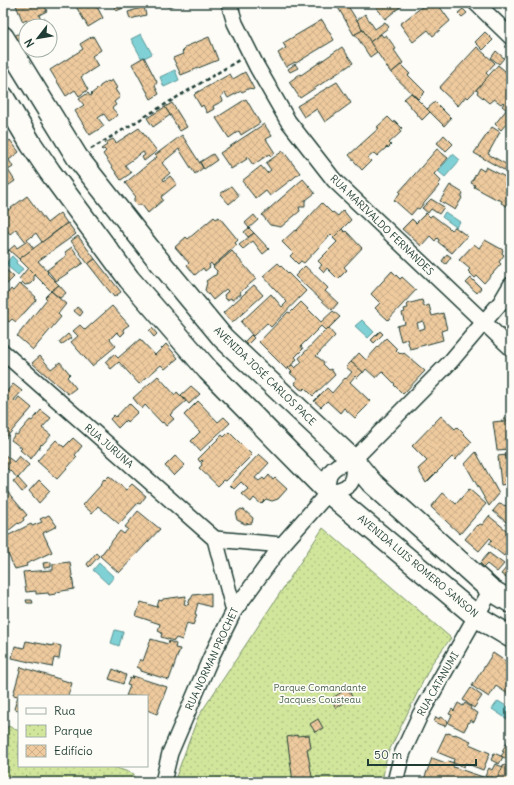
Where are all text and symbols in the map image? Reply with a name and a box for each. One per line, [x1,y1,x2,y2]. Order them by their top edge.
north arrow [18,18,58,58]
text: N [21,36,37,50]
street label: RUA MARIVALDO FERNANDES [328,172,437,278]
street label: AVENIDA JOSÉ CARLOS PACE [211,324,319,428]
street label: RUA JURUNA [82,421,137,471]
street label: AVENIDA LUIS ROMERO SANSON [355,512,481,620]
street label: RUA NORMAN PROCHET [183,606,241,712]
street label: RUA CATANUMI [414,650,462,718]
park label: Parque Comandante Jacques Cousteau [274,681,366,706]
legend [18,695,148,767]
text: Rua [54,703,76,718]
text: Parque [54,723,93,738]
scale bar [368,741,476,767]
text: Edifício [54,743,93,758]
text: 50 m [374,747,403,762]

